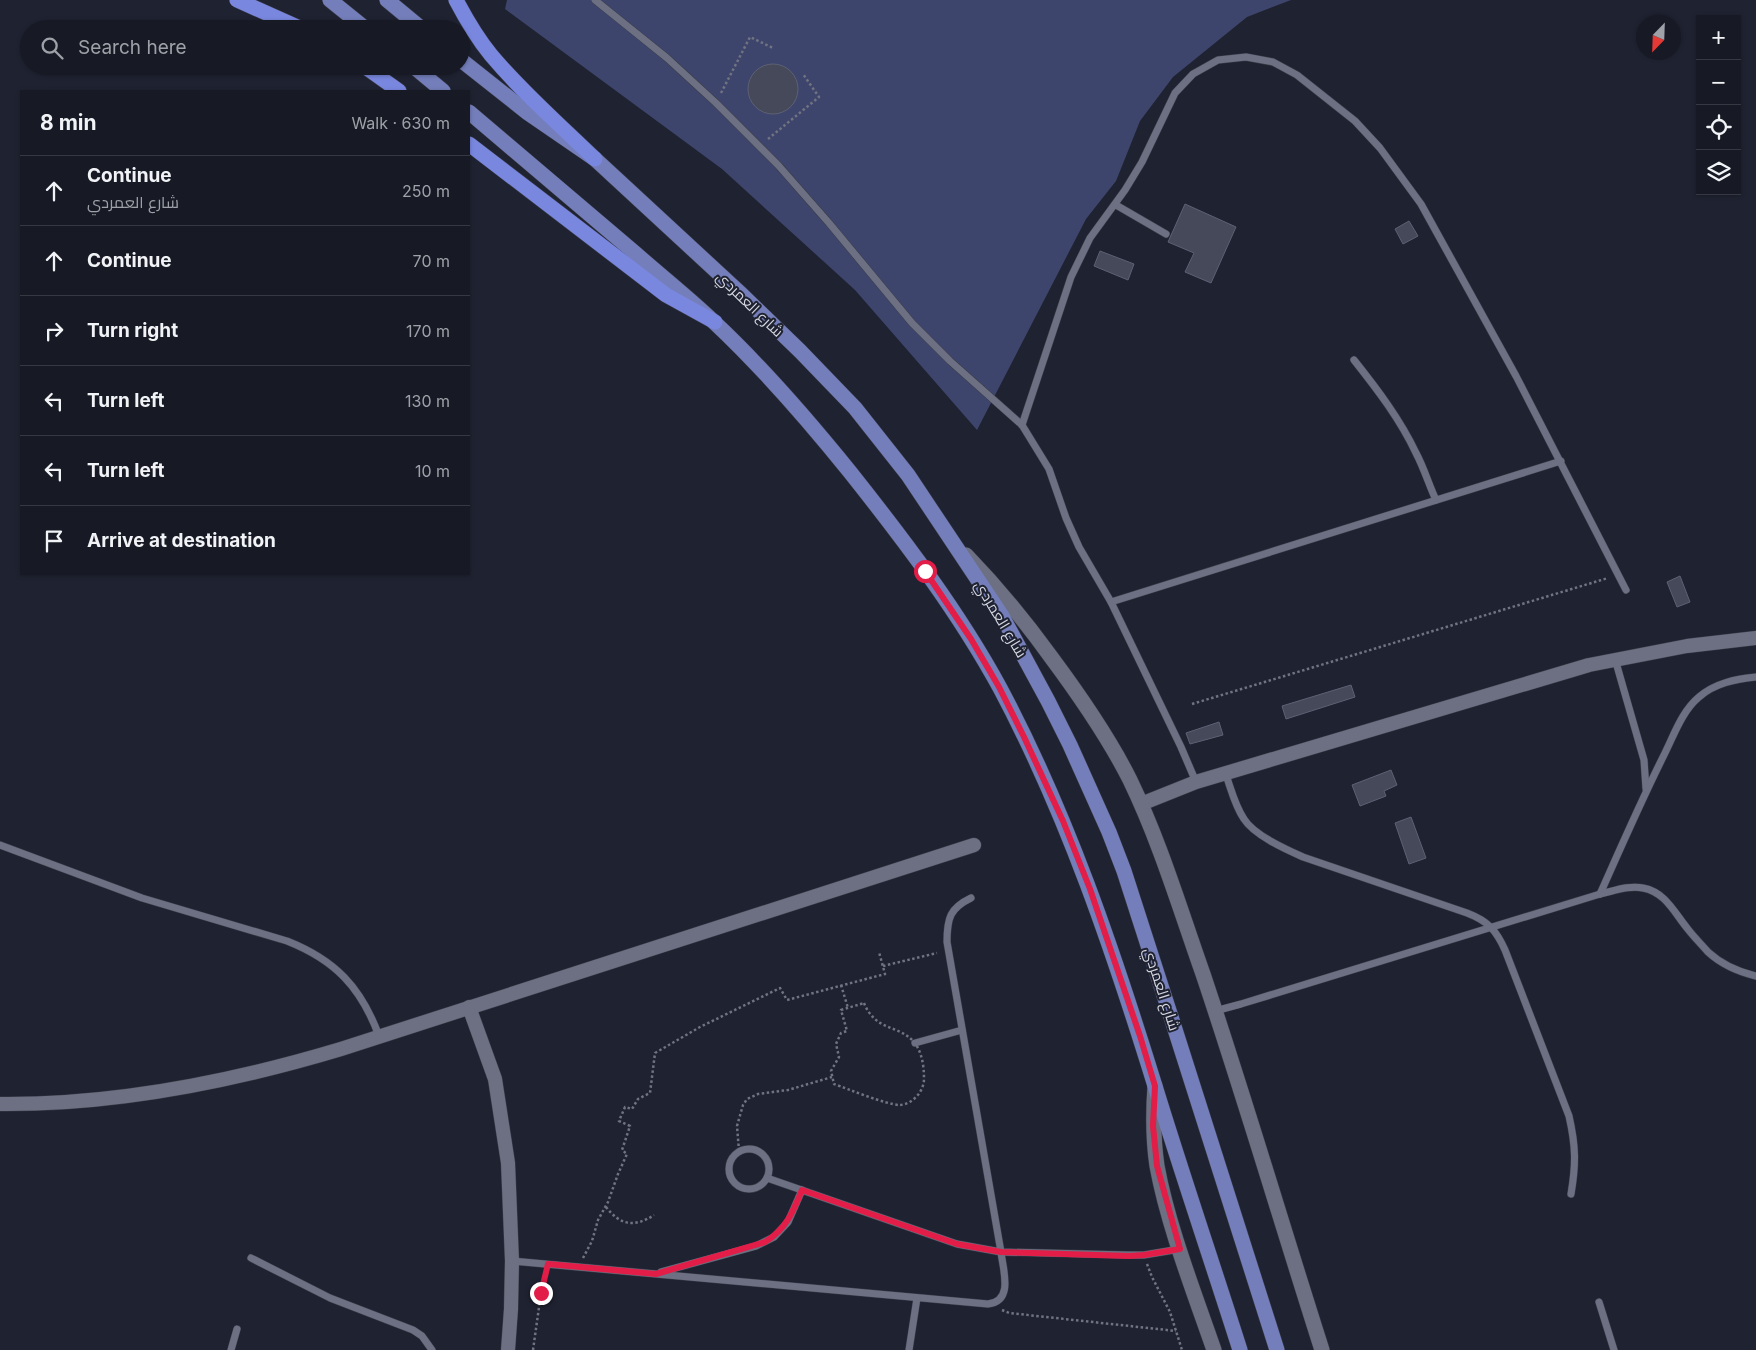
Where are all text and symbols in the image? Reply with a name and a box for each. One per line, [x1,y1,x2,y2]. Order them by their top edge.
north arrow [1636,15,1681,60]
map controls [1696,15,1741,195]
button: + [1696,15,1741,60]
search box [20,20,470,75]
icon: search [38,34,66,62]
text: Search here [78,36,187,59]
button: − [1696,60,1741,105]
button: locate [1696,105,1741,150]
text: 8 min [40,110,97,135]
text: Walk · 630 m [351,113,450,133]
button: layers [1696,150,1741,195]
text: Continue [87,164,172,187]
icon: ahead [40,177,68,205]
text: 250 m [402,181,450,201]
text: شارع العمردي [87,192,179,212]
icon: ahead [40,247,68,275]
text: Continue [87,249,172,272]
text: 70 m [413,251,450,271]
street label: شارع العمردي [710,267,788,343]
icon: right [40,317,68,345]
text: Turn right [87,319,178,342]
text: 170 m [406,321,450,341]
icon: left [40,387,68,415]
text: Turn left [87,389,165,412]
text: 130 m [405,391,450,411]
icon: left [40,457,68,485]
text: Turn left [87,459,165,482]
text: 10 m [415,461,450,481]
icon: arrive [40,527,68,555]
text: Arrive at destination [87,529,276,552]
route start [914,560,937,583]
street label: شارع العمردي [968,577,1031,662]
street label: شارع العمردي [1137,945,1184,1034]
route end [530,1282,553,1305]

